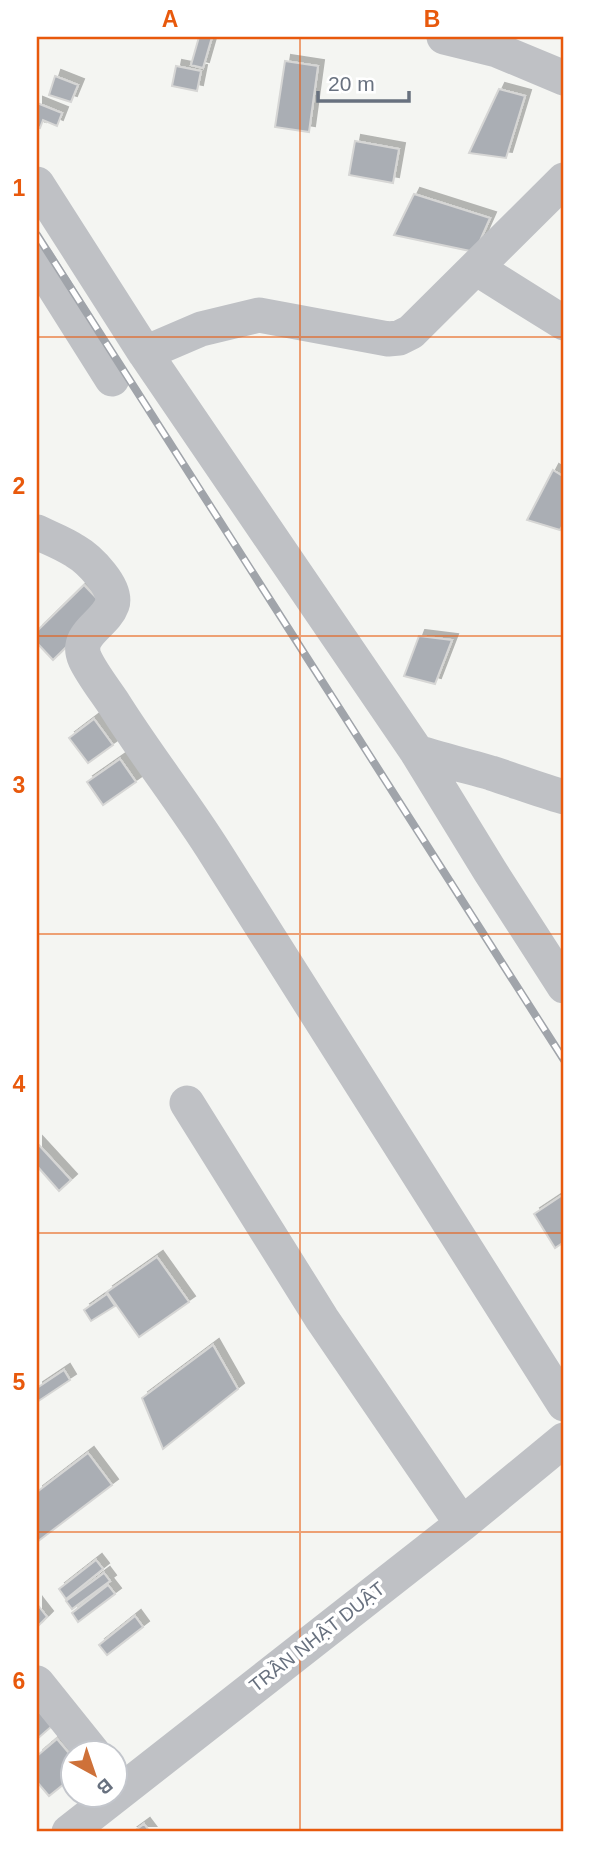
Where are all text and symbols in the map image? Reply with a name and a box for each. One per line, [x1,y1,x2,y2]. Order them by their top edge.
text: A [162,6,178,32]
text: B [424,6,440,32]
scale bar [318,60,408,104]
text: 20 m [328,72,375,95]
text: 1 [13,175,26,201]
text: 2 [13,473,25,499]
text: 3 [13,772,25,798]
text: 4 [13,1071,26,1097]
text: 5 [13,1369,26,1395]
street label: TRẦN NHẬT DUẬT [245,1578,389,1696]
text: 6 [13,1668,25,1694]
north arrow [60,1740,130,1810]
text: B [93,1774,117,1799]

